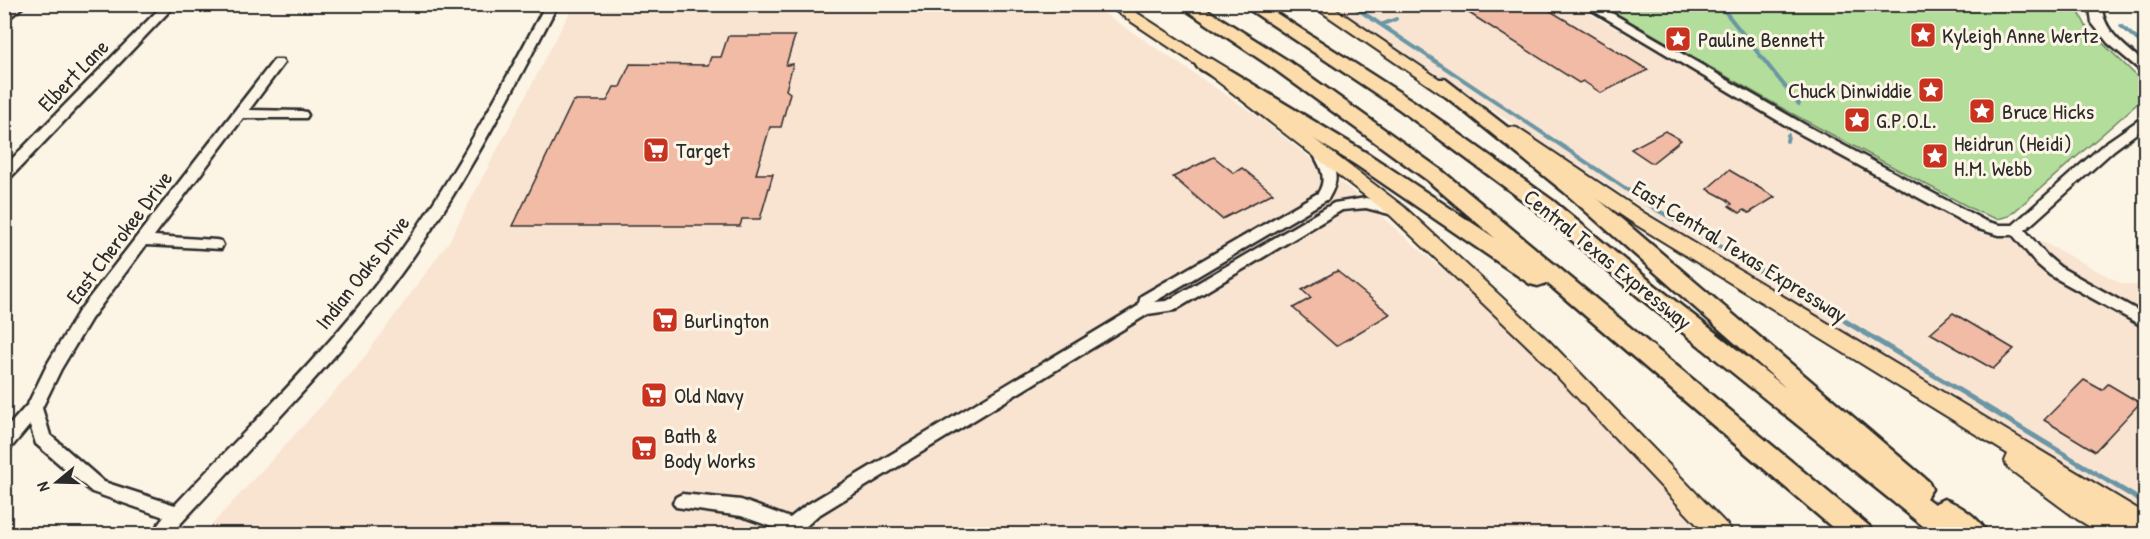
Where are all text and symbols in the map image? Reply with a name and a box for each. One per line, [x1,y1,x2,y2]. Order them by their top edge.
place icon: Kyleigh Anne Wertz [1908,20,1938,50]
place label: Kyleigh Anne Wertz [1942,20,2099,50]
place icon: Pauline Bennett [1663,24,1693,54]
place label: Pauline Bennett [1698,24,1825,54]
street label: Elbert Lane [31,32,115,118]
place label: Chuck Dinwiddie [1788,75,1912,105]
place icon: Chuck Dinwiddie [1916,75,1946,105]
place icon: Bruce Hicks [1967,96,1997,126]
place label: Bruce Hicks [2002,96,2094,126]
place icon: G.P.O.L. [1842,105,1872,135]
place label: G.P.O.L. [1876,105,1936,135]
place label: Heidrun (Heidi) H.M. Webb [1954,128,2072,183]
supermarket icon: Target [641,135,671,165]
place label: Target [676,135,730,165]
place icon: Heidrun (Heidi) H.M. Webb [1920,141,1950,171]
street label: East Cherokee Drive [59,164,179,310]
street label: East Central Texas Expressway [1627,173,1853,329]
street label: Central Texas Expressway [1517,182,1699,336]
street label: Indian Oaks Drive [308,209,416,335]
supermarket icon: Burlington [650,305,680,335]
place label: Burlington [684,305,769,335]
supermarket icon: Old Navy [639,380,669,410]
place label: Old Navy [674,380,744,410]
place label: Bath & Body Works [664,420,755,475]
supermarket icon: Bath & Body Works [629,433,659,463]
north arrow [27,452,87,512]
text: N [31,479,55,494]

